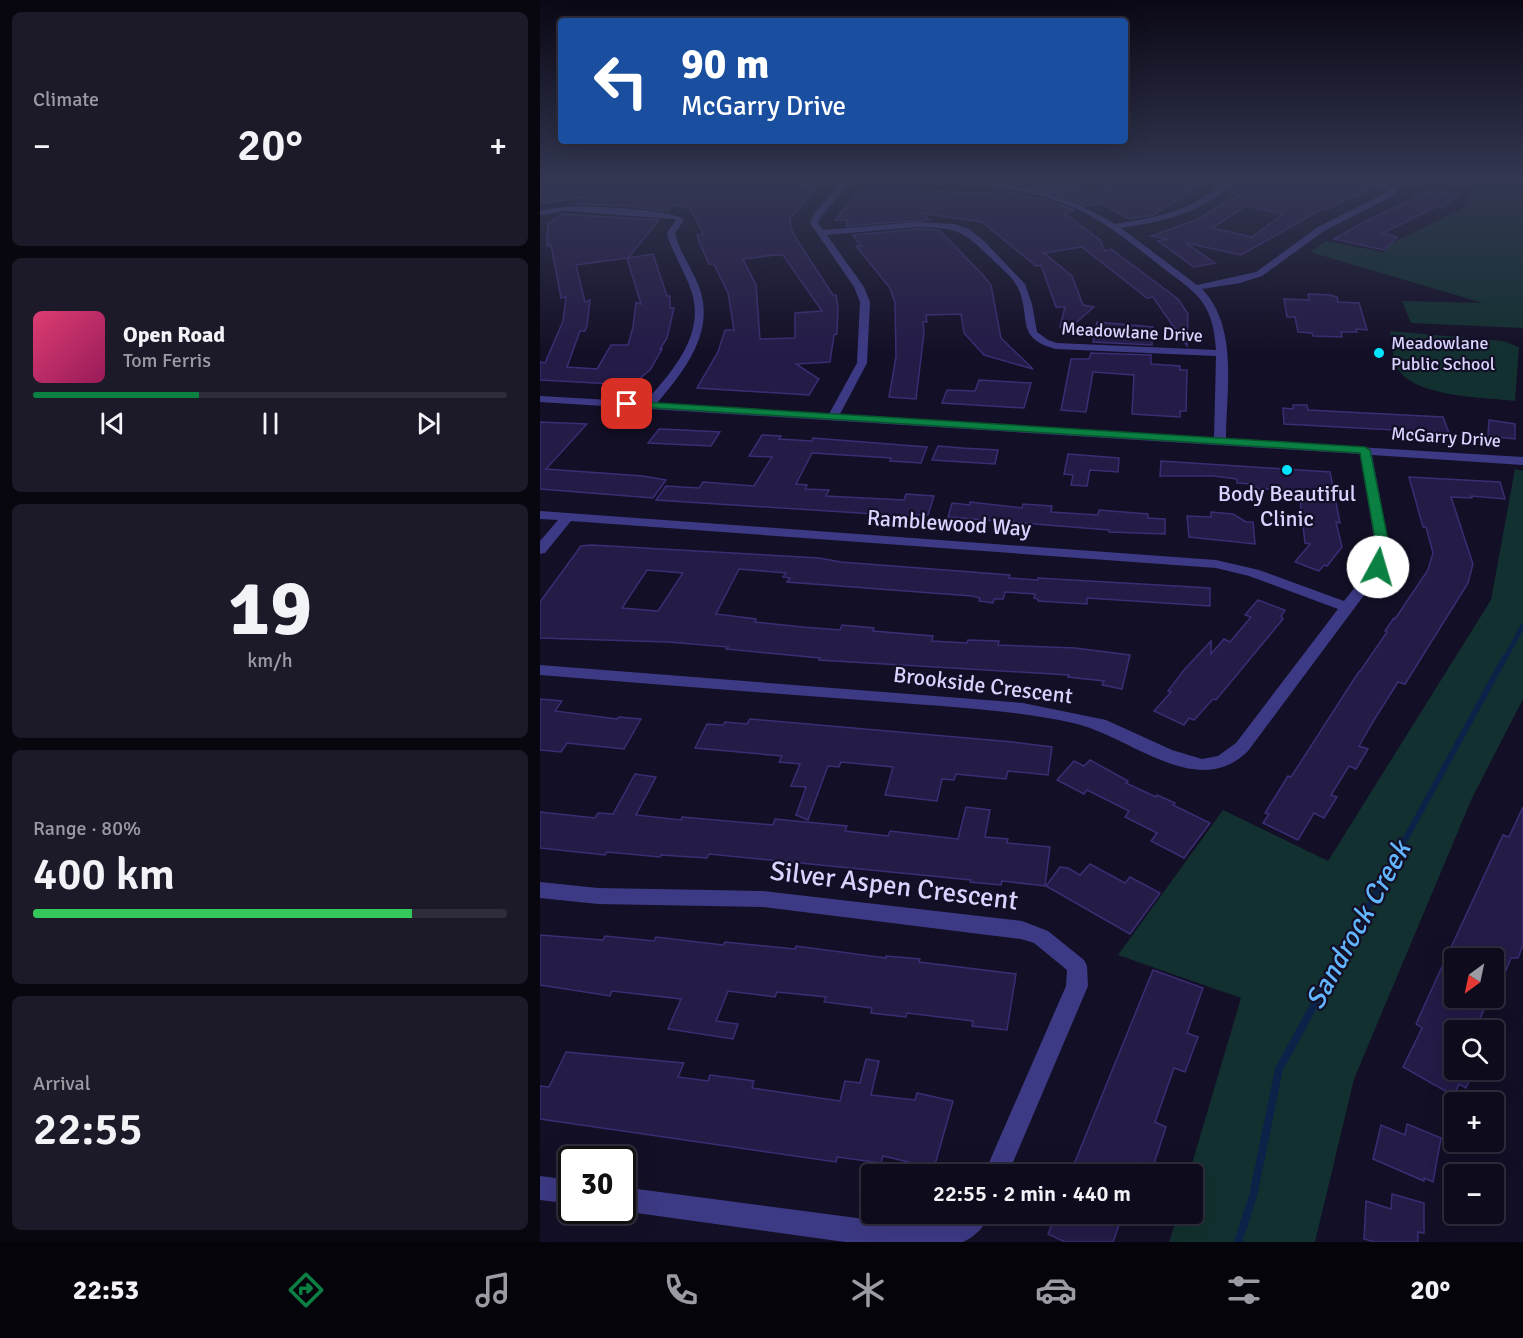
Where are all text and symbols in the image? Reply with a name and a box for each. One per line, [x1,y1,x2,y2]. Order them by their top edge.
text: 90 m [681,39,770,90]
icon: left [582,42,660,120]
text: Climate [33,87,99,112]
text: McGarry Drive [681,90,846,123]
text: 20° [237,118,303,173]
text: − [33,126,51,167]
text: + [489,126,507,167]
street label: Meadowlane Drive [1061,317,1203,347]
text: Open Road [123,321,225,348]
place label: Meadowlane Public School [1391,332,1495,375]
marker: Meadowlane Public School [1372,346,1386,360]
text: Tom Ferris [123,348,211,373]
pin [601,378,652,429]
icon: arrive [610,387,643,420]
icon: previous [96,407,129,440]
icon: pause [254,407,287,440]
icon: next [412,407,445,440]
street label: McGarry Drive [1390,422,1502,452]
marker: Body Beautiful Clinic [1280,463,1294,477]
place label: Body Beautiful Clinic [1218,480,1356,532]
street label: Ramblewood Way [866,504,1033,542]
position arrow [1346,535,1410,599]
text: 19 [228,561,312,657]
text: km/h [247,648,293,673]
street label: Brookside Crescent [892,661,1074,709]
text: Range · 80% [33,816,141,841]
water label: Sandrock Creek [1298,833,1419,1015]
text: 400 km [33,847,175,902]
street label: Silver Aspen Crescent [768,854,1020,918]
north arrow [1444,948,1504,1008]
map controls [1444,948,1504,1224]
button: search [1444,1020,1504,1080]
text: Arrival [33,1071,91,1096]
button: + [1444,1092,1504,1152]
text: 22:55 [33,1102,143,1157]
speed limit sign: 30 [558,1146,636,1224]
button: − [1444,1164,1504,1224]
text: 22:55 · 2 min · 440 m [933,1180,1131,1207]
icon: directions [285,1269,327,1311]
icon: music [472,1269,514,1311]
icon: phone [660,1269,702,1311]
icon: climate [847,1269,889,1311]
icon: car [1035,1269,1077,1311]
icon: filters [1223,1269,1265,1311]
text: 22:53 [73,1274,139,1307]
text: 20° [1410,1274,1450,1307]

